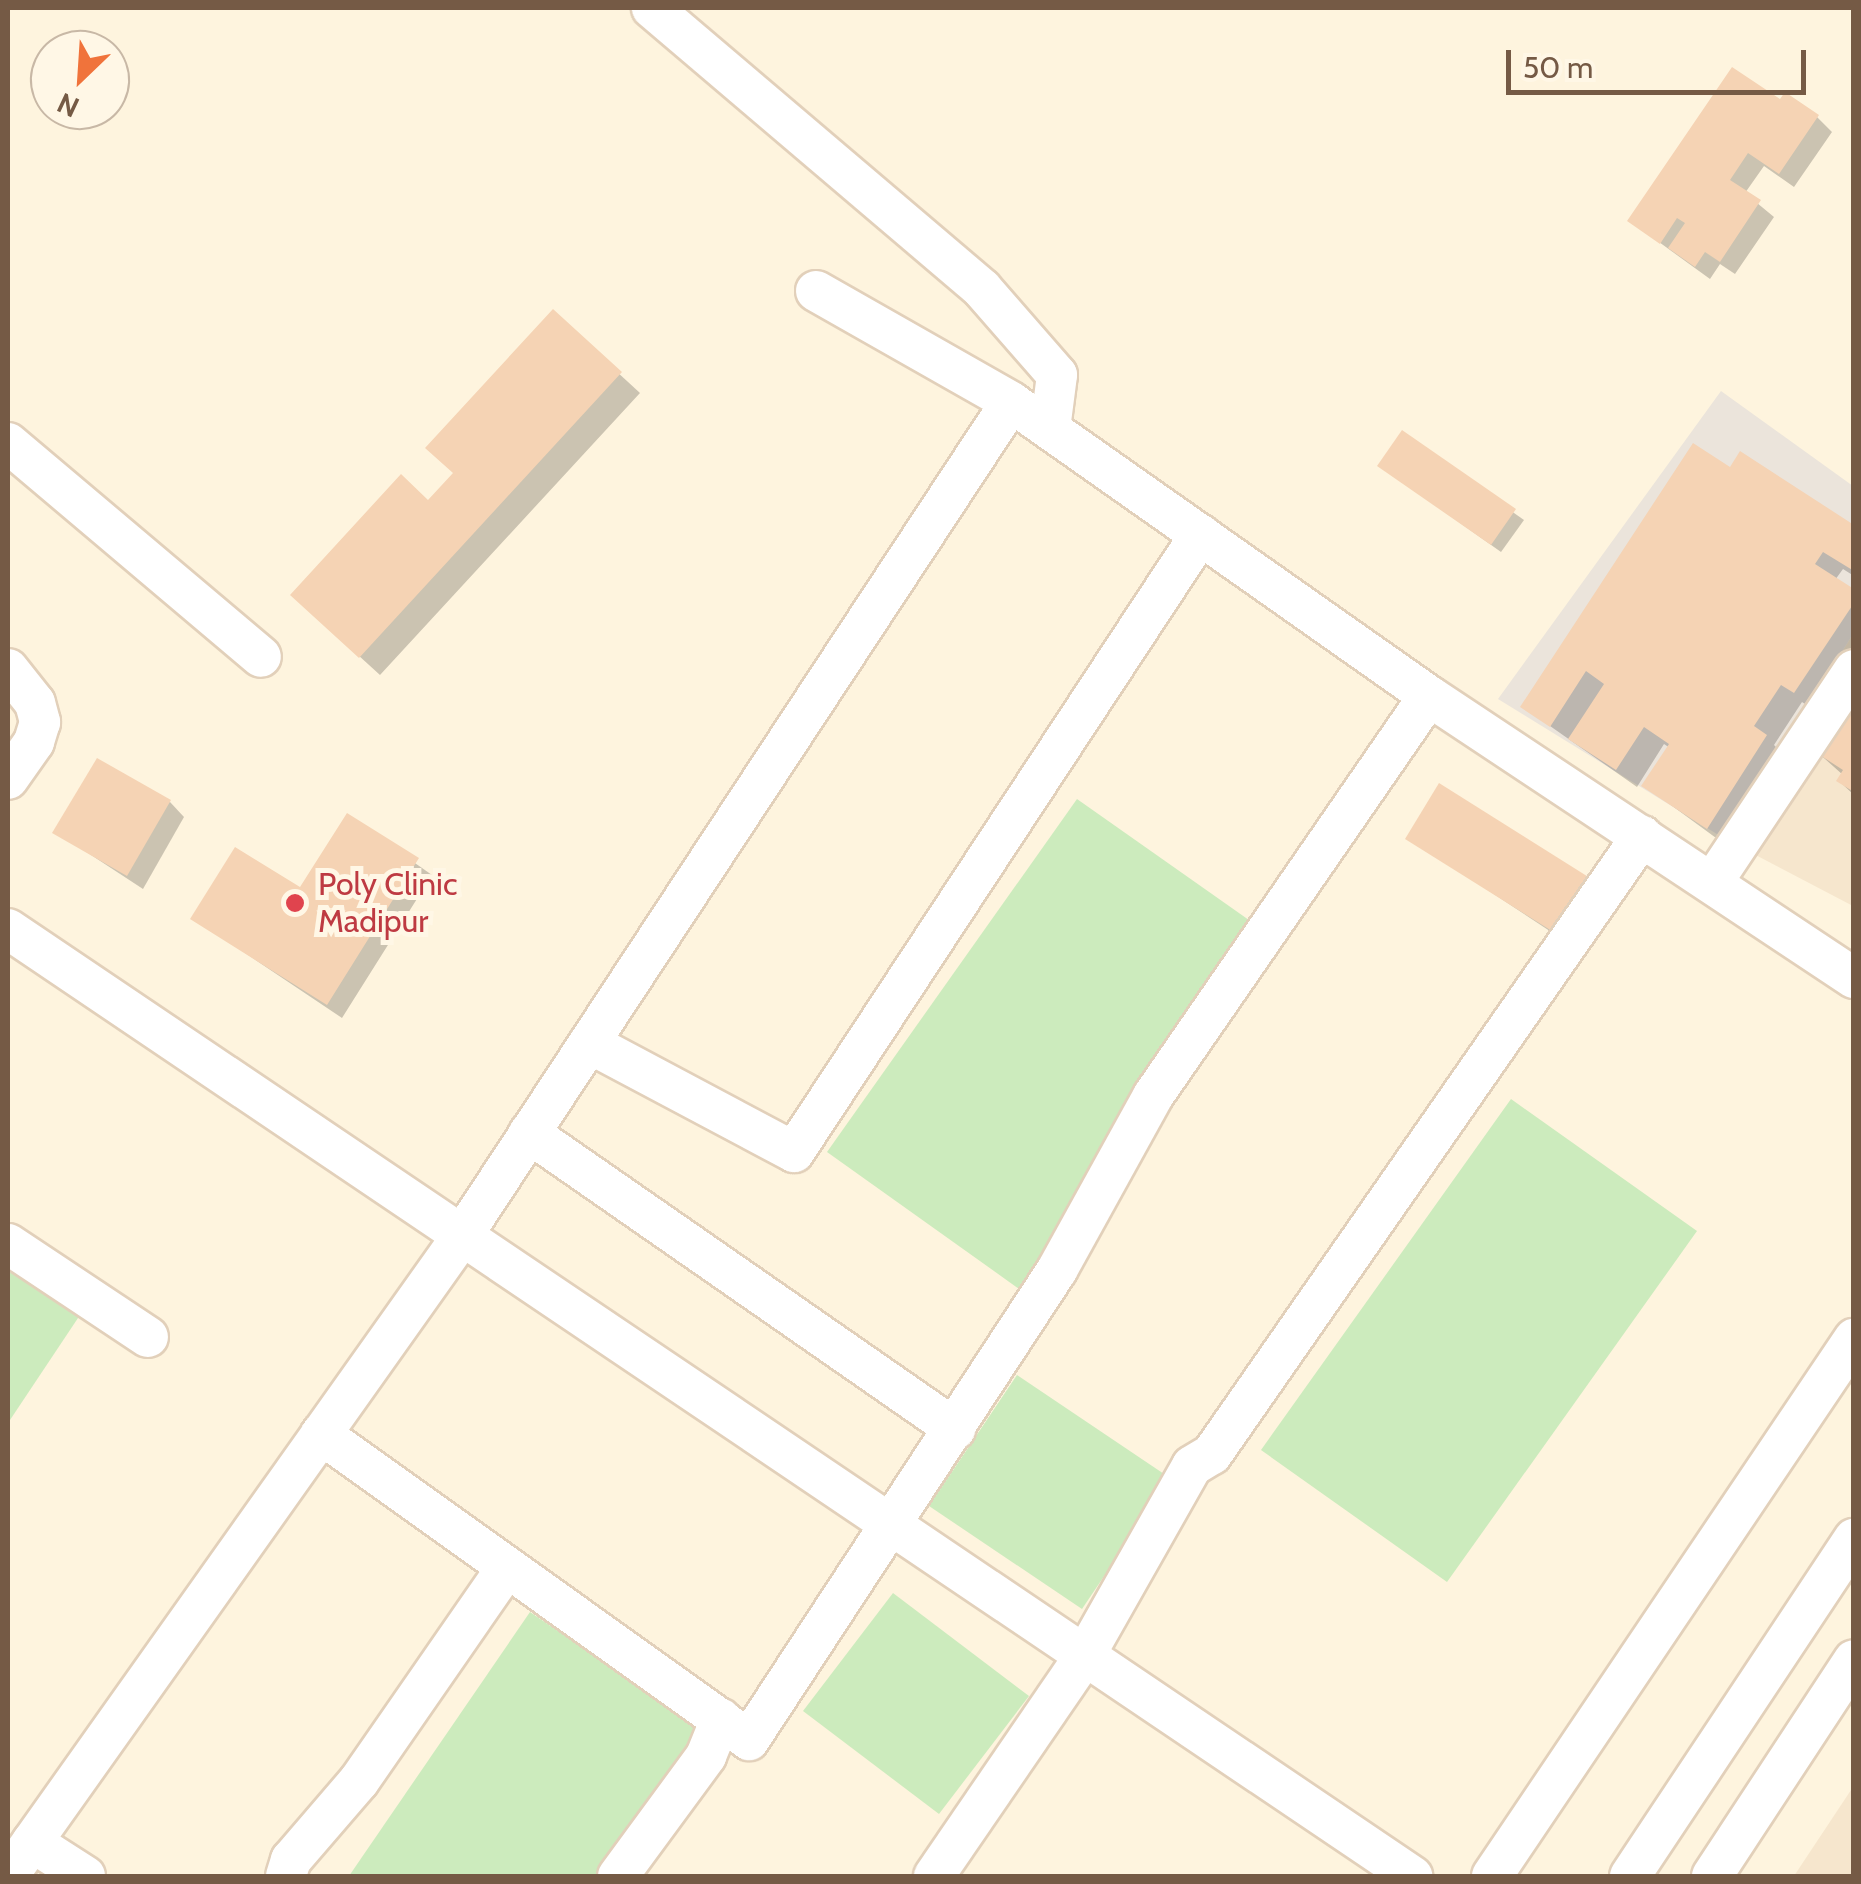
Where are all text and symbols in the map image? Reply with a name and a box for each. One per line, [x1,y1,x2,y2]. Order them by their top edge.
north arrow [30,30,130,130]
scale bar [1511,30,1811,92]
text: 50 m [1523,49,1593,86]
text: N [52,86,84,125]
place label: Poly Clinic Madipur [318,866,457,941]
marker: Poly Clinic Madipur [282,890,308,916]

